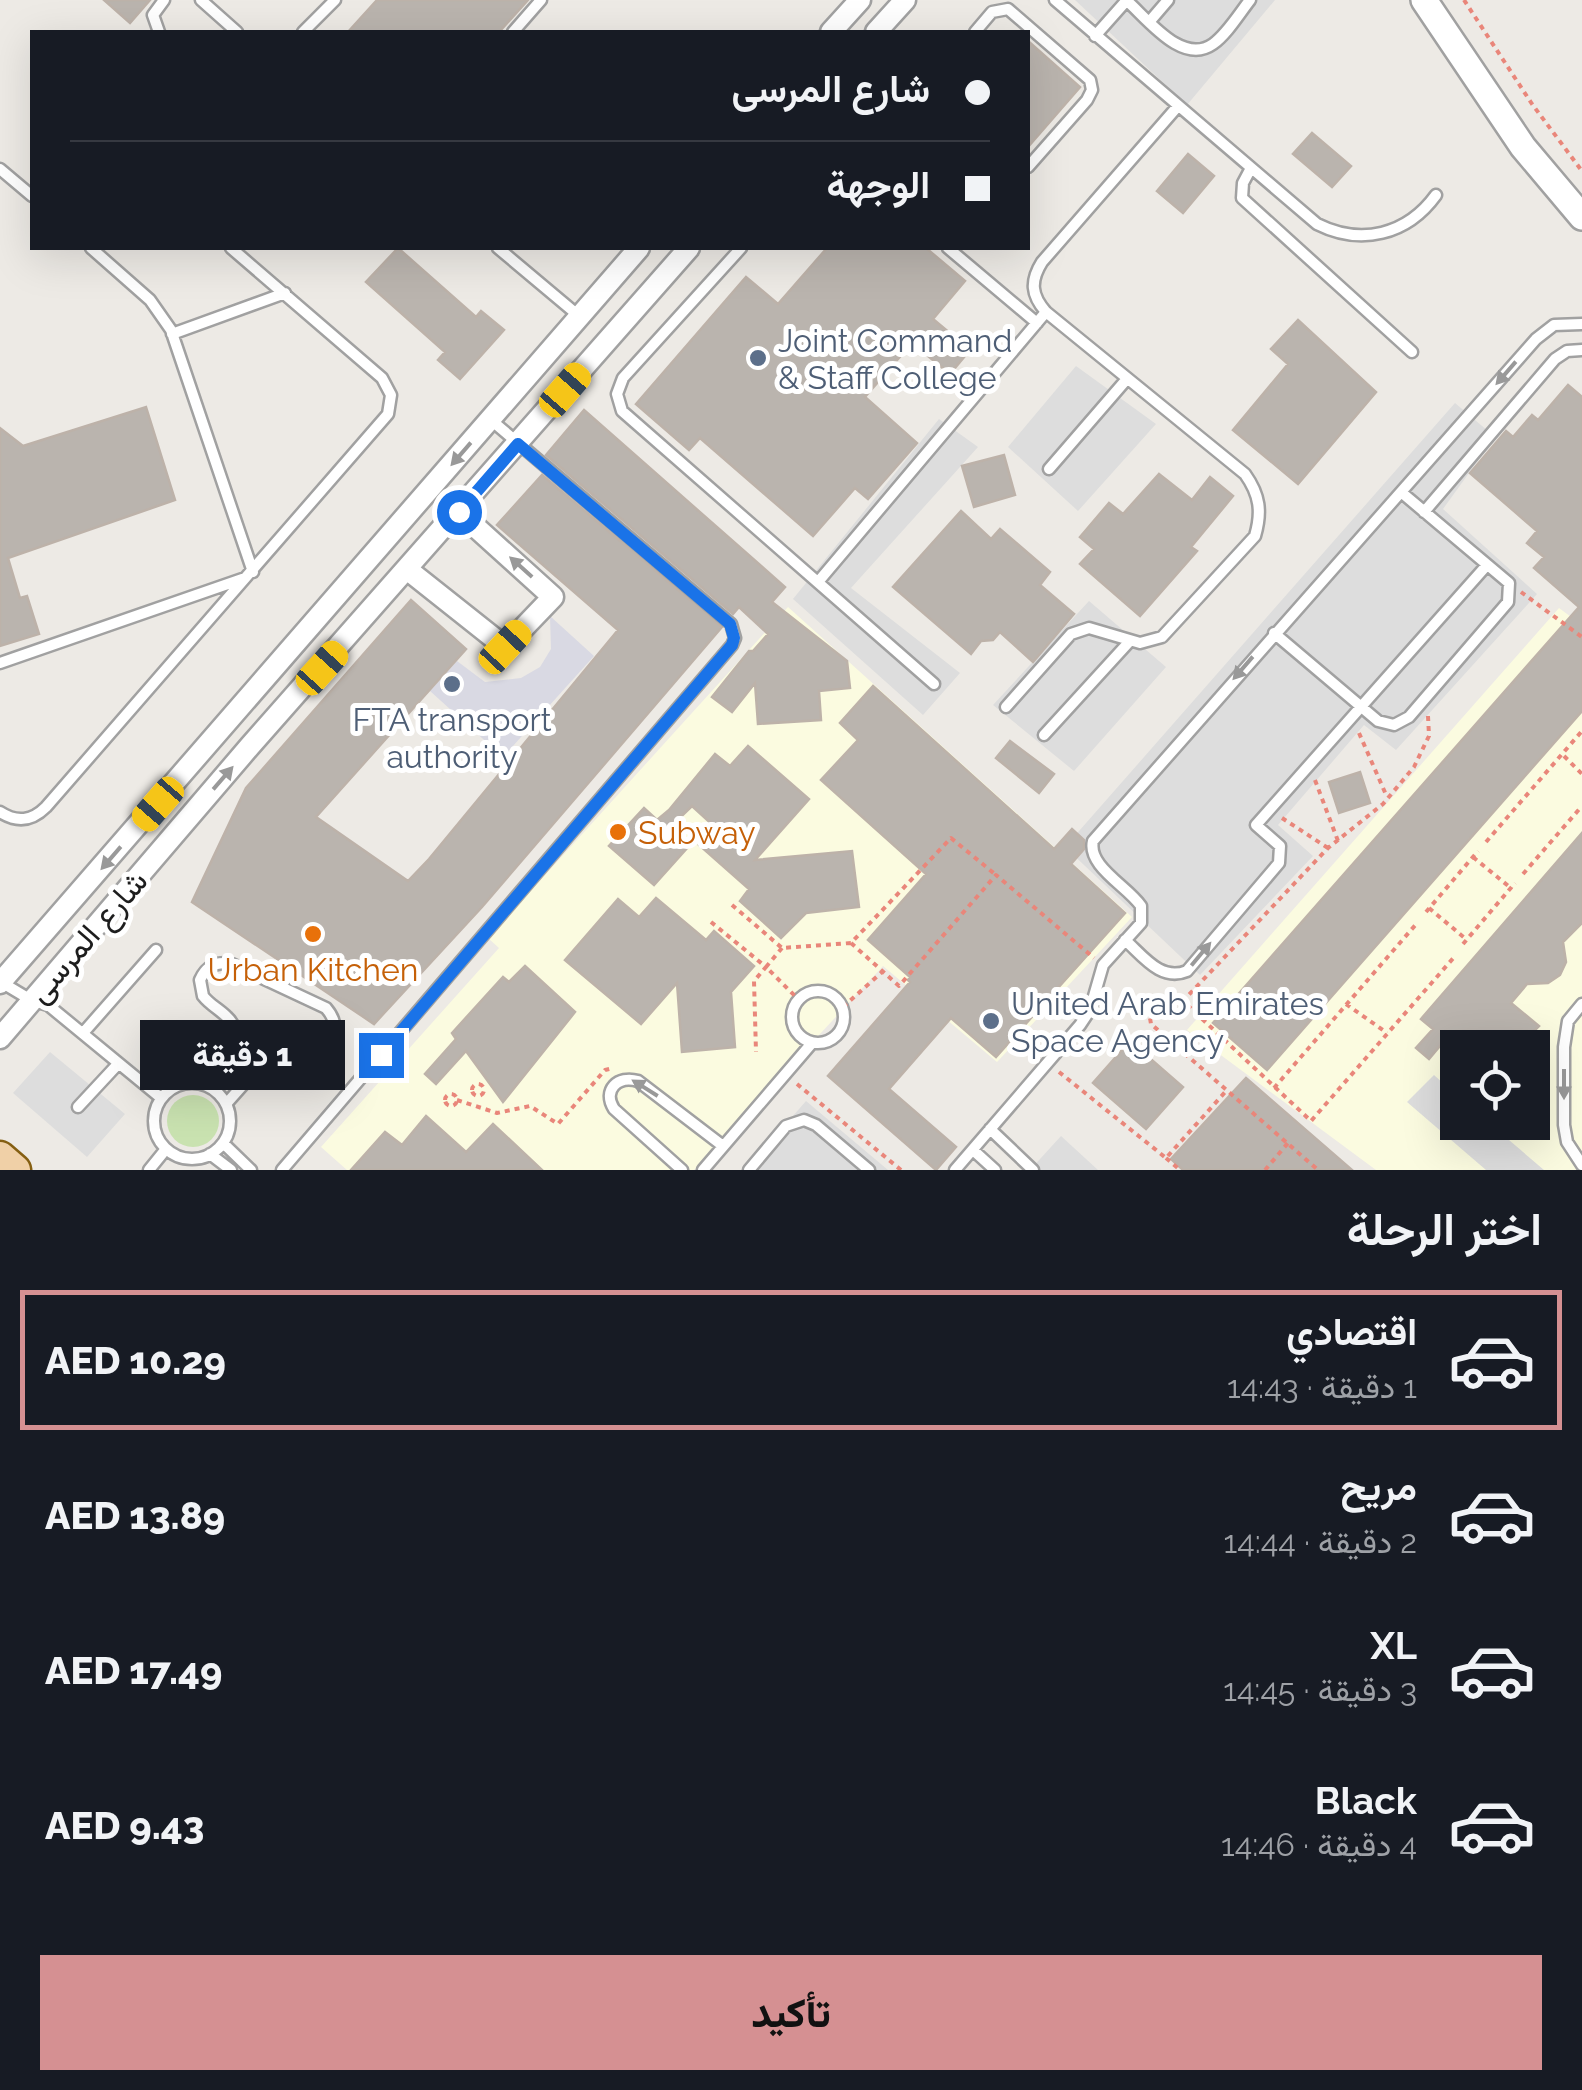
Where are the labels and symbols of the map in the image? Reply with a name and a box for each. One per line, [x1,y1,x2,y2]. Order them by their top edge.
place label: Joint Command & Staff College [778,322,1012,396]
marker: Joint Command & Staff College [747,347,769,369]
car [534,358,596,422]
one-way arrow [1495,360,1517,385]
one-way arrow [451,441,473,466]
route start [437,490,482,535]
one-way arrow [509,557,534,579]
car [474,615,536,679]
car [291,636,353,700]
one-way arrow [1233,656,1255,681]
marker: FTA transport authority [441,673,463,695]
place label: FTA transport authority [352,701,552,775]
one-way arrow [211,766,233,791]
car [127,772,189,836]
place label: Subway [638,814,756,851]
marker: Subway [607,821,629,843]
one-way arrow [100,845,122,870]
street label: شارع المرسى [19,862,158,1012]
marker: Urban Kitchen [302,923,324,945]
one-way arrow [1190,942,1212,967]
place label: Urban Kitchen [208,951,418,988]
place label: United Arab Emirates Space Agency [1011,985,1324,1059]
marker: United Arab Emirates Space Agency [980,1010,1002,1032]
callout: 1 دقيقة [141,1020,346,1090]
route end [359,1033,404,1078]
one-way arrow [1556,1069,1572,1101]
one-way arrow [632,1079,659,1098]

